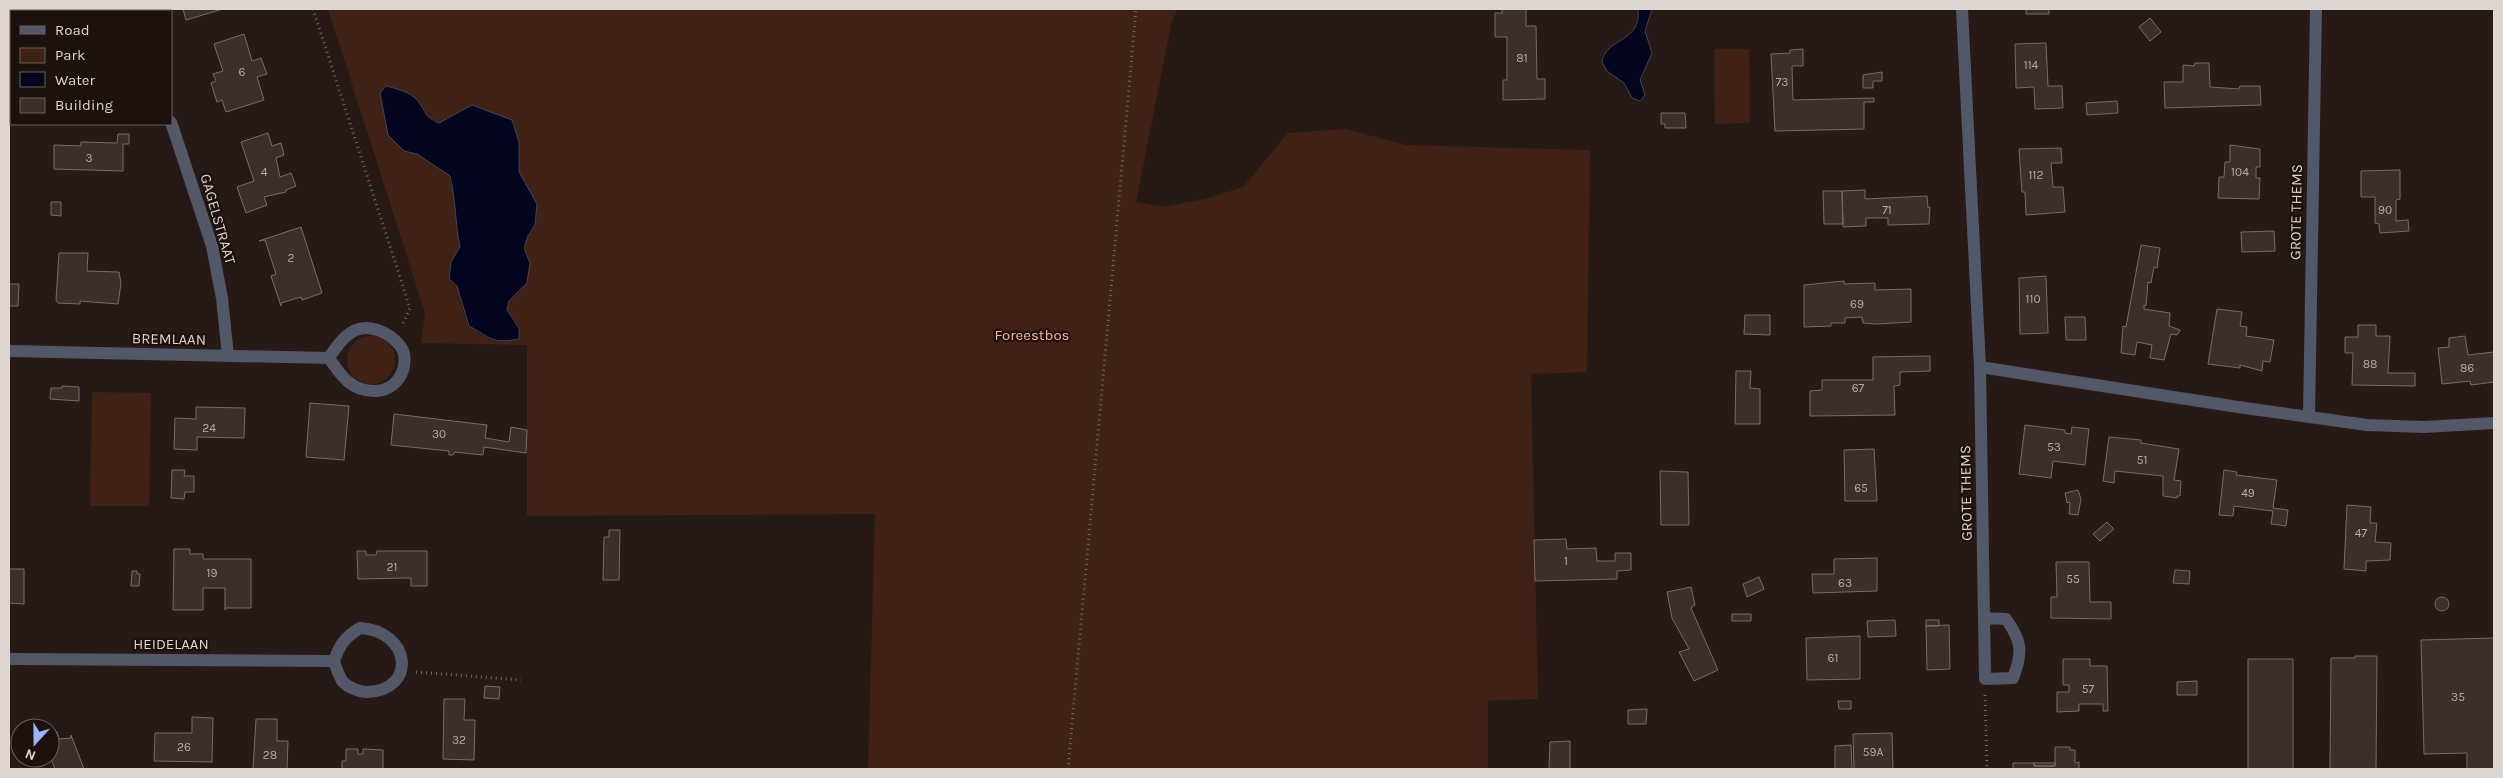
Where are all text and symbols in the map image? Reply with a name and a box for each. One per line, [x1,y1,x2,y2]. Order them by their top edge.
legend [10,10,172,125]
text: Road [55,21,90,39]
text: Park [55,46,85,64]
house number: 81 [1516,51,1528,65]
house number: 114 [2024,58,2039,72]
house number: 6 [239,65,246,79]
text: Water [55,71,96,89]
house number: 73 [1776,75,1788,89]
text: Building [55,96,113,114]
house number: 3 [85,151,93,165]
street label: GROTE THEMS [2286,164,2306,260]
house number: 4 [261,165,268,179]
house number: 104 [2231,165,2249,179]
house number: 112 [2029,168,2043,182]
street label: GAGELSTRAAT [196,172,240,267]
house number: 71 [1882,203,1892,217]
house number: 90 [2378,203,2392,217]
house number: 2 [288,251,295,265]
house number: 110 [2025,292,2041,306]
house number: 69 [1850,297,1864,311]
park label: Foreestbos [995,326,1069,344]
street label: BREMLAAN [132,329,206,349]
house number: 88 [2363,357,2377,371]
house number: 86 [2460,361,2474,375]
house number: 67 [1852,381,1865,395]
house number: 24 [202,421,216,435]
house number: 30 [432,427,446,441]
house number: 53 [2047,440,2061,454]
street label: GROTE THEMS [1956,445,1976,541]
house number: 51 [2137,453,2147,467]
house number: 65 [1854,481,1868,495]
house number: 49 [2241,486,2255,500]
house number: 47 [2355,526,2368,540]
house number: 1 [1564,554,1568,568]
house number: 21 [387,560,397,574]
house number: 19 [207,566,217,580]
house number: 55 [2066,572,2080,586]
house number: 63 [1838,576,1852,590]
street label: HEIDELAAN [133,635,209,653]
house number: 61 [1828,651,1838,665]
house number: 57 [2082,682,2095,696]
house number: 35 [2451,690,2465,704]
north arrow [10,718,60,768]
house number: 32 [452,733,466,747]
house number: 26 [177,740,191,754]
text: N [23,745,38,764]
house number: 59A [1863,745,1883,759]
house number: 28 [263,748,277,762]

